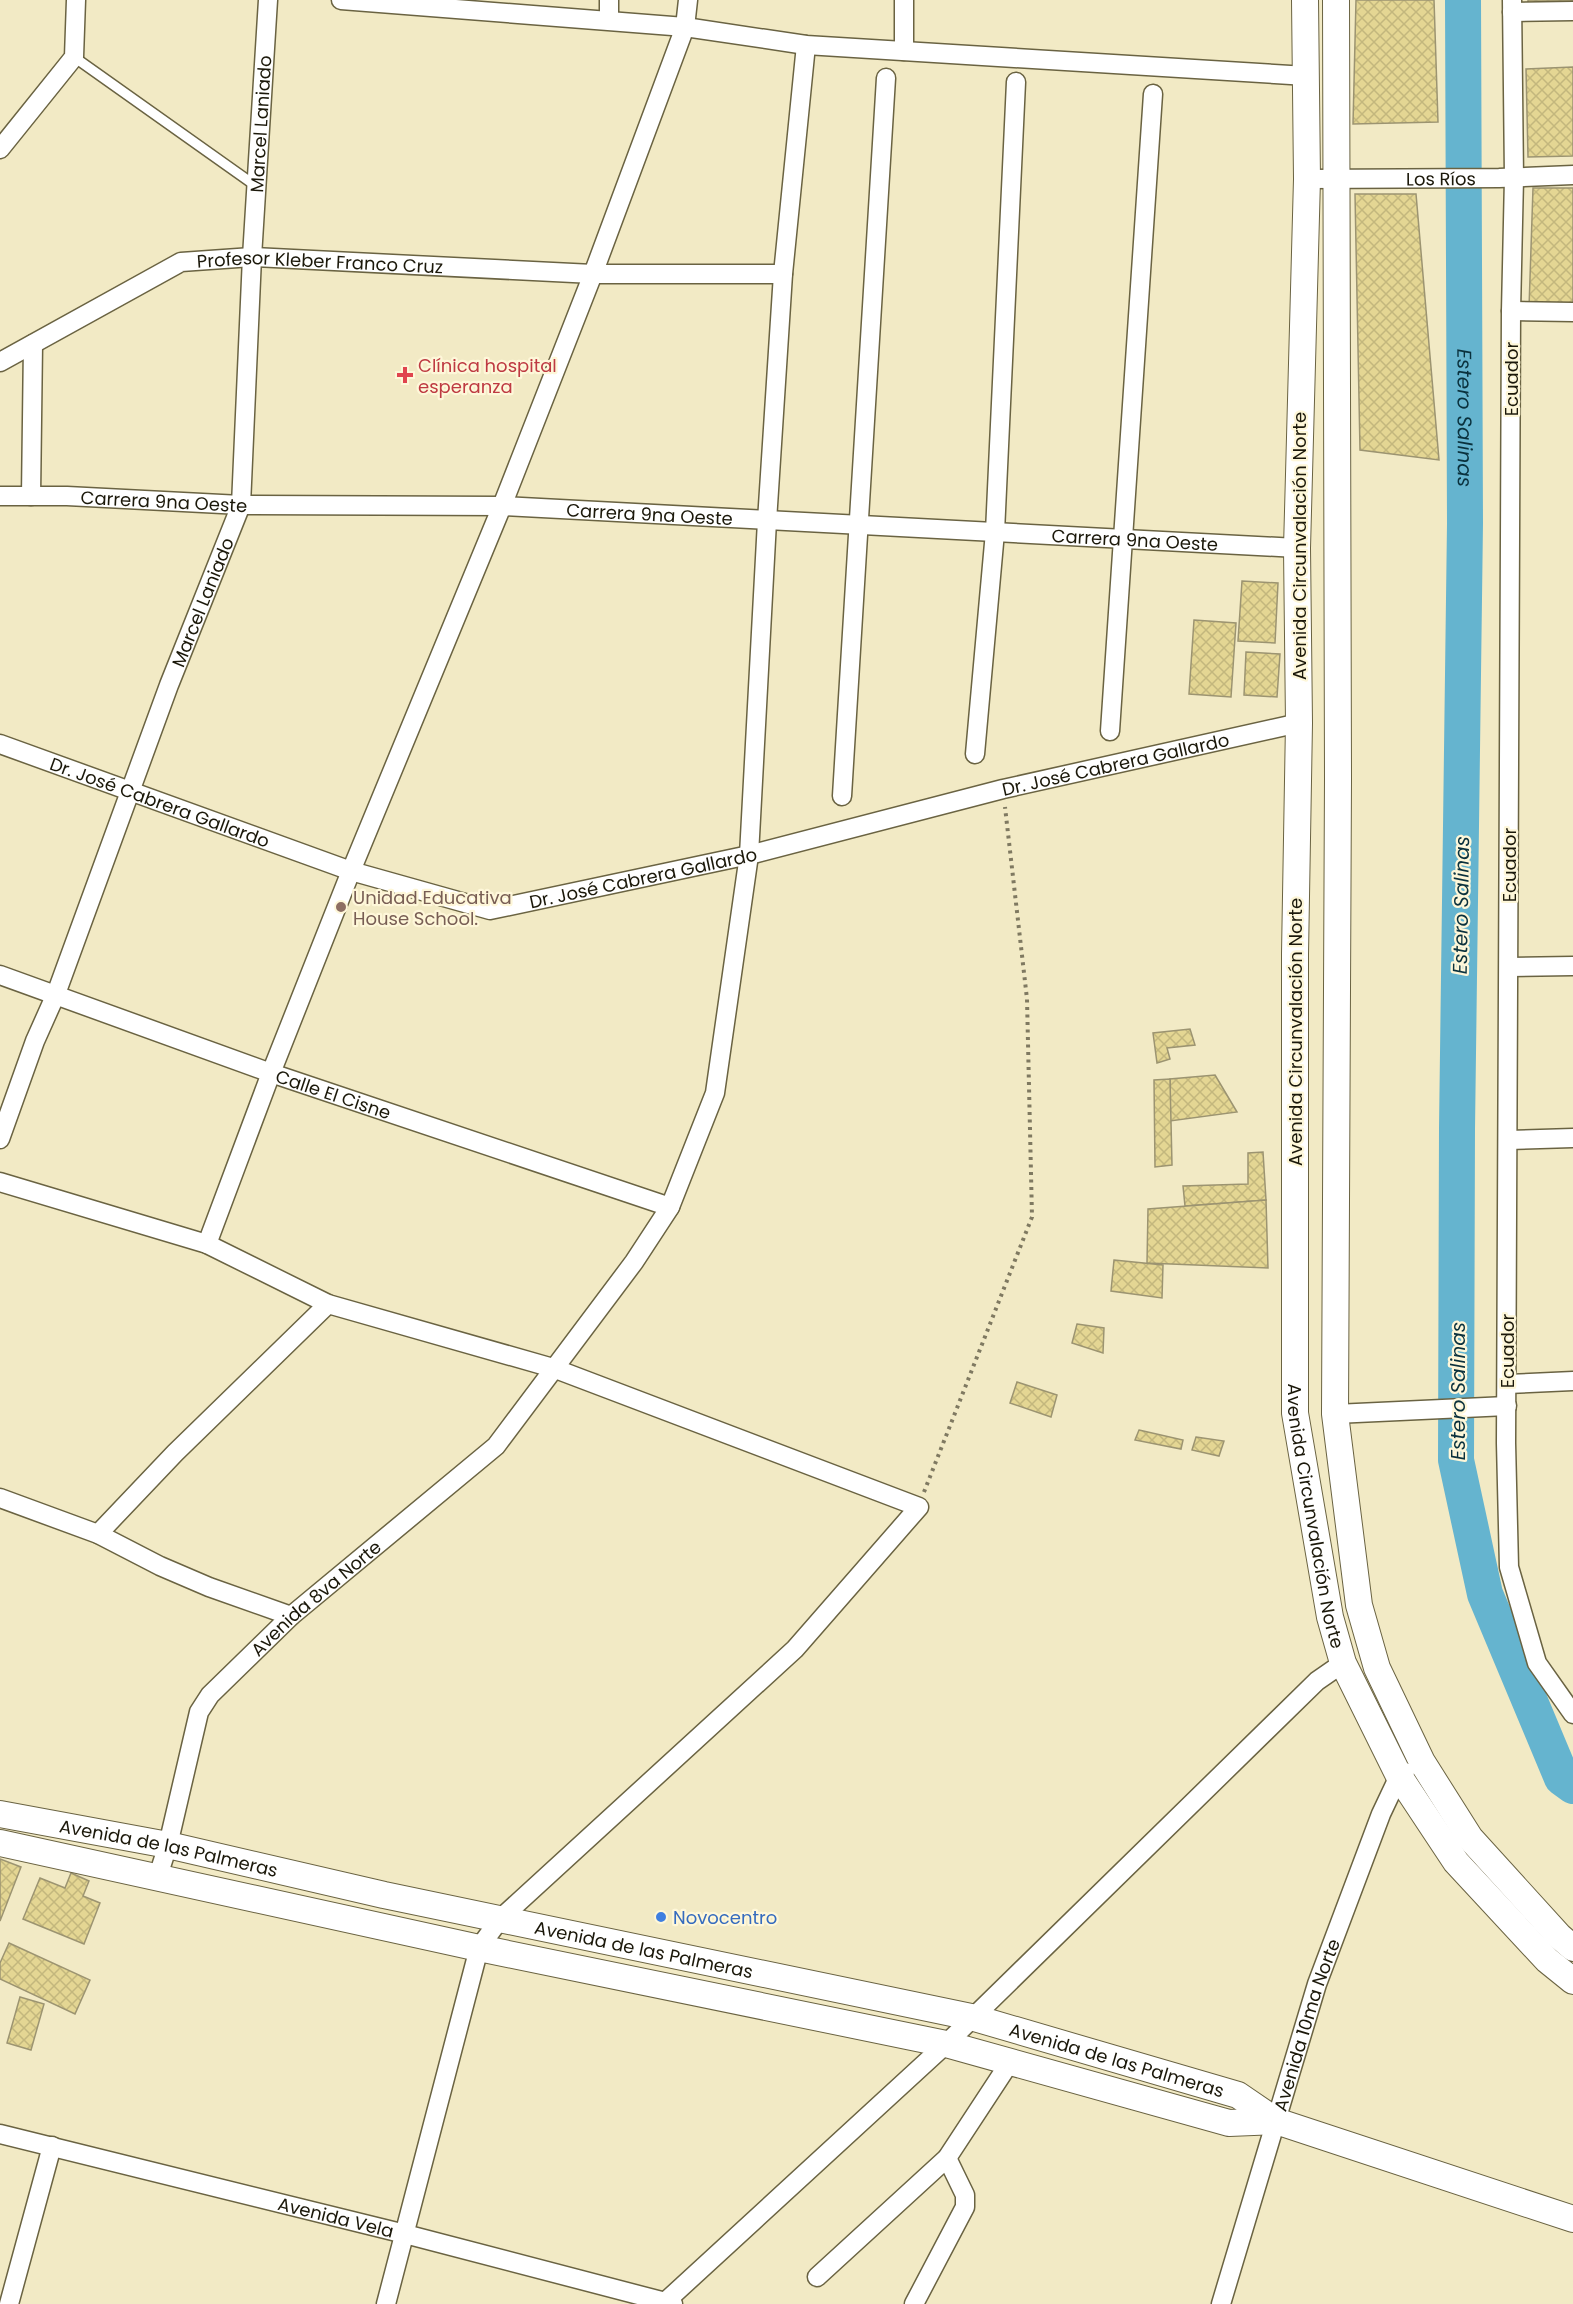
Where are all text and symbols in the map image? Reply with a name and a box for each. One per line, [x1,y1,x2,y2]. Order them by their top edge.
street label: Marcel Laniado [244,55,277,193]
street label: Los Ríos [1406,166,1476,191]
street label: Profesor Kleber Franco Cruz [196,245,444,279]
street label: Ecuador [1499,342,1524,416]
water label: Estero Salinas [1450,349,1479,487]
place label: Clínica hospital esperanza [418,353,557,399]
marker: Clínica hospital esperanza [396,366,414,384]
street label: Avenida Circunvalación Norte [1287,412,1312,680]
street label: Carrera 9na Oeste [80,484,247,518]
street label: Carrera 9na Oeste [566,497,733,531]
street label: Carrera 9na Oeste [1051,523,1219,556]
street label: Marcel Laniado [165,533,239,670]
street label: Dr. José Cabrera Gallardo [999,726,1231,801]
street label: Dr. José Cabrera Gallardo [47,751,273,853]
street label: Ecuador [1497,828,1522,902]
water label: Estero Salinas [1446,836,1476,974]
street label: Dr. José Cabrera Gallardo [527,841,759,914]
place label: Unidad Educativa House School. [353,885,512,931]
street label: Avenida Circunvalación Norte [1283,898,1308,1166]
marker: Unidad Educativa House School. [334,900,348,914]
street label: Calle El Cisne [273,1063,394,1125]
street label: Ecuador [1495,1314,1520,1388]
water label: Estero Salinas [1444,1322,1472,1460]
street label: Avenida Circunvalación Norte [1283,1384,1351,1651]
street label: Avenida 8va Norte [245,1534,386,1662]
street label: Avenida de las Palmeras [57,1813,280,1883]
place label: Novocentro [673,1905,777,1930]
marker: Novocentro [654,1910,668,1924]
street label: Avenida de las Palmeras [532,1914,755,1984]
street label: Avenida 10ma Norte [1267,1935,1346,2114]
street label: Avenida de las Palmeras [1006,2016,1227,2103]
street label: Avenida Vela [275,2191,396,2243]

